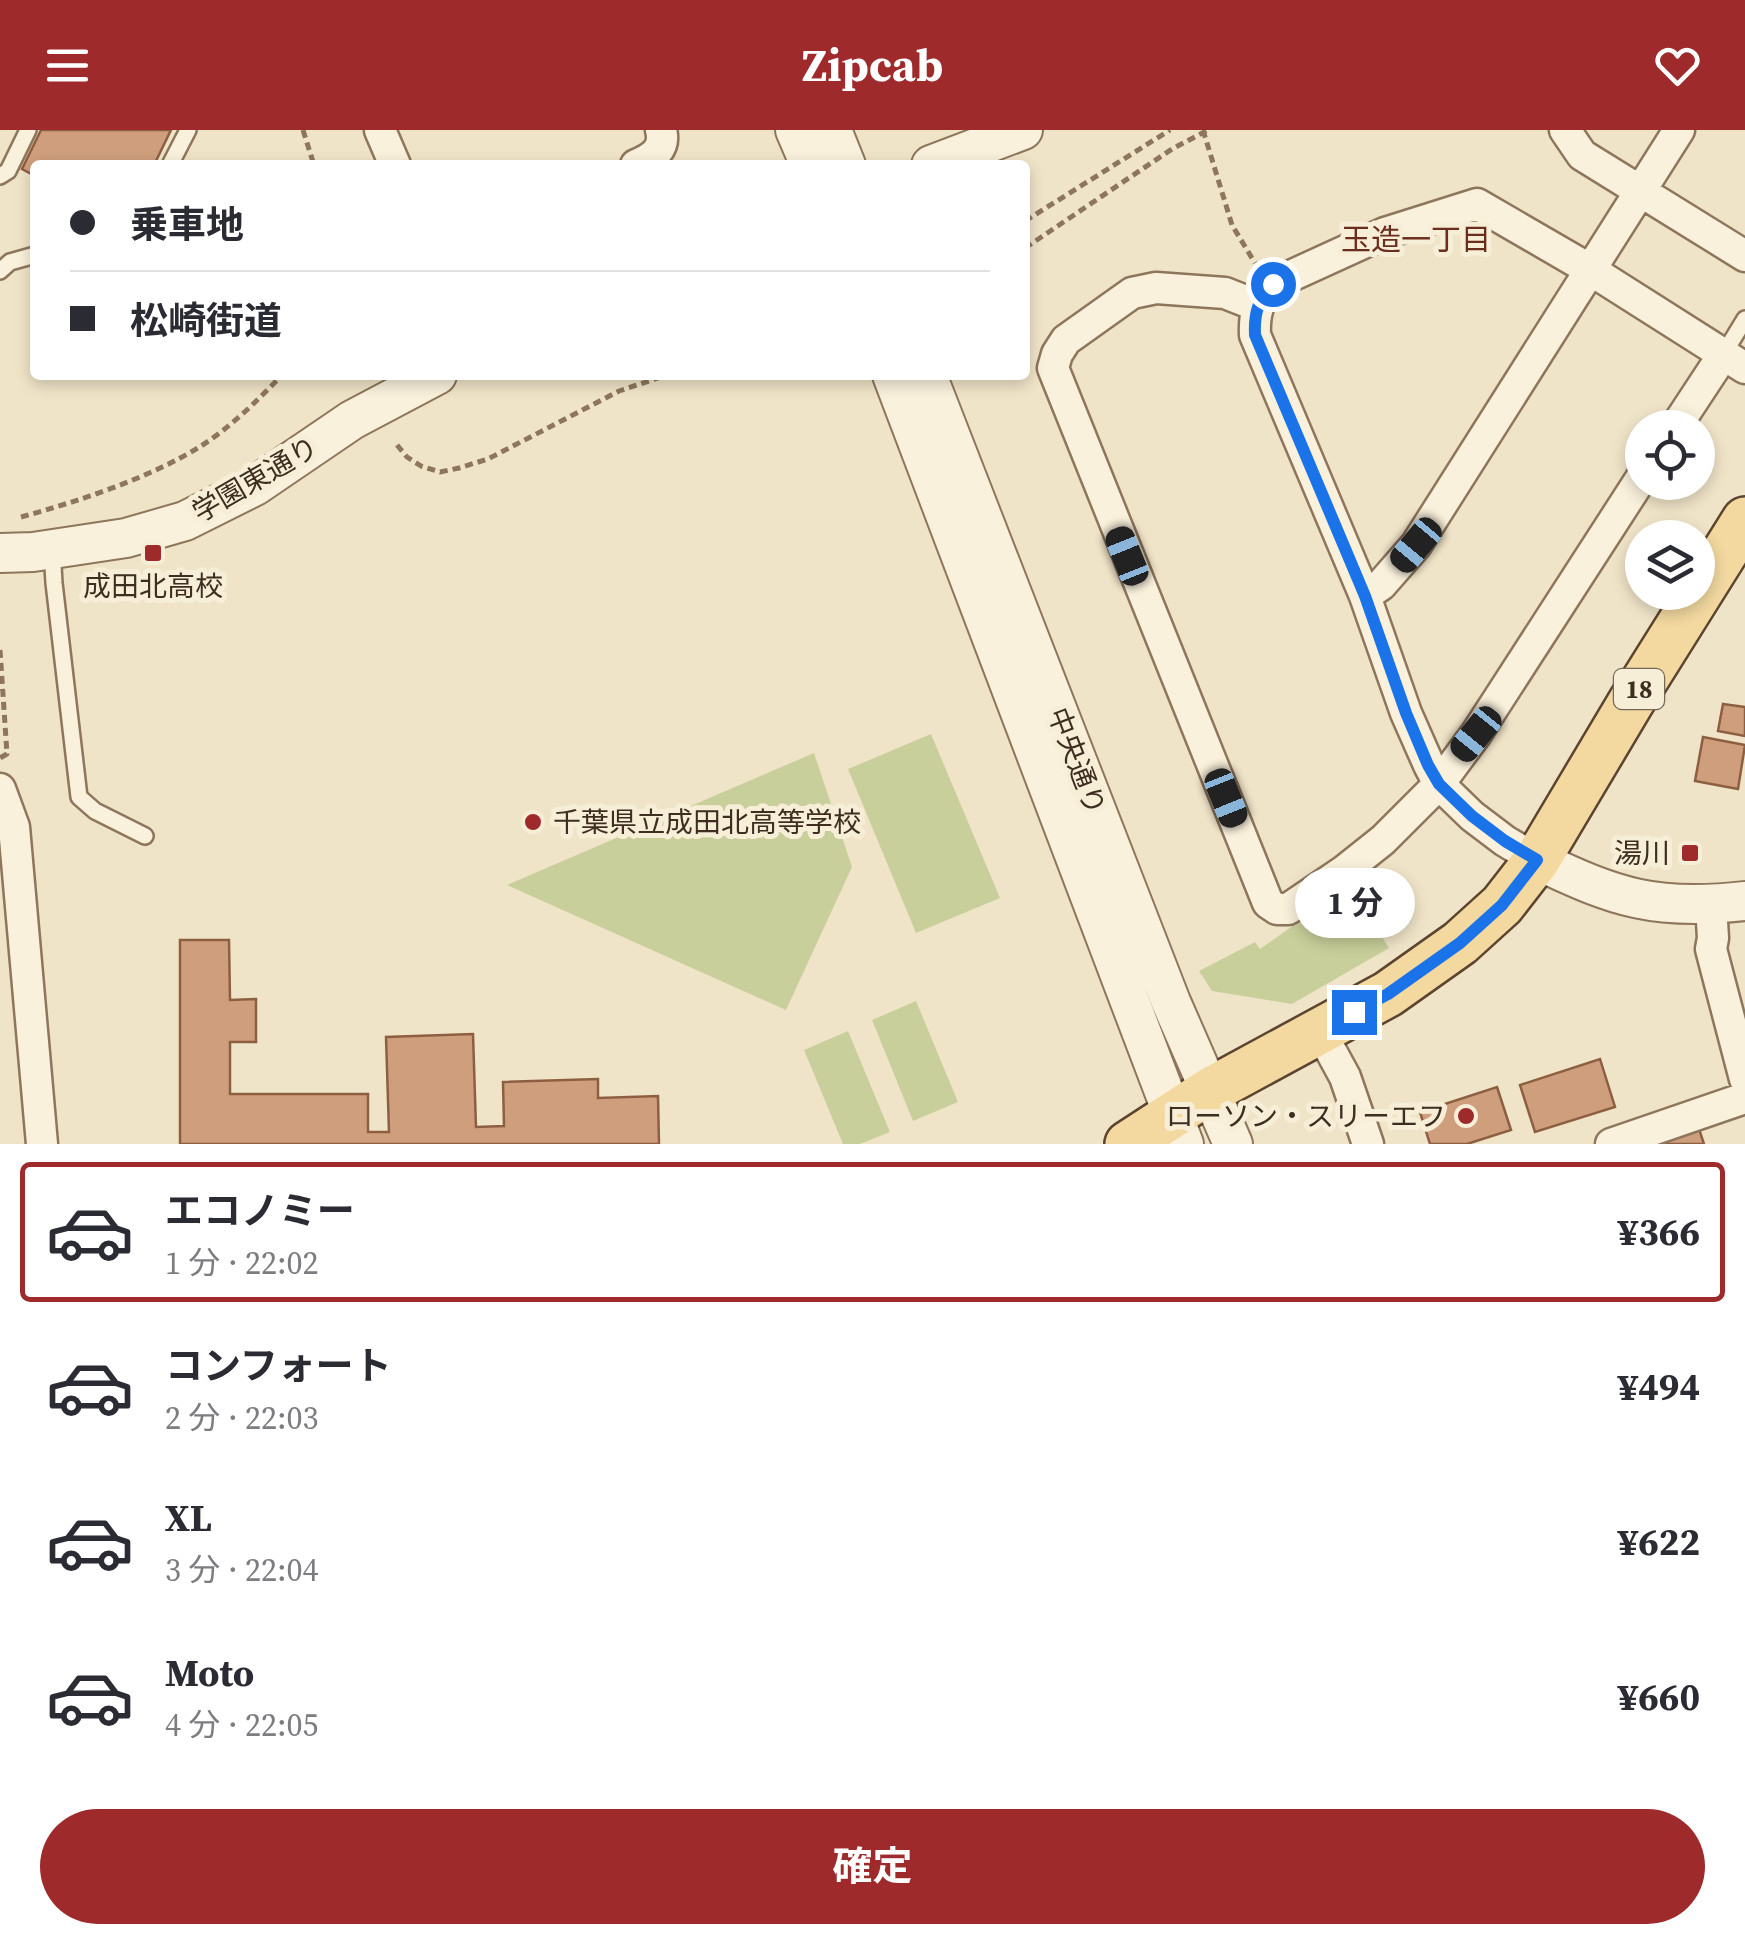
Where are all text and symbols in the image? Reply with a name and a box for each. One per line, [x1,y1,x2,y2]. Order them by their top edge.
text: Zipcab [802,34,943,96]
icon: menu [40,38,95,93]
icon: heart [1650,38,1705,93]
text: 乗車地 [130,199,244,251]
district label: 玉造一丁目 [1341,219,1491,260]
route start [1251,262,1296,307]
text: 松崎街道 [130,295,282,347]
map controls [1625,410,1715,610]
button: locate [1625,410,1715,500]
street label: 学園東通り [185,428,325,530]
car [1385,512,1447,578]
button: layers [1625,520,1715,610]
car [1102,523,1152,589]
marker: 成田北高校 [142,542,164,564]
place label: 成田北高校 [83,567,223,605]
road number: 18 [1614,669,1664,709]
car [1445,701,1507,767]
street label: 中央通り [1039,702,1115,820]
car [1201,765,1251,831]
place label: 千葉県立成田北高等学校 [553,803,861,841]
marker: 千葉県立成田北高等学校 [522,811,544,833]
place label: 湯川 [1614,834,1670,872]
marker: 湯川 [1679,842,1701,864]
callout: 1 分 [1294,867,1414,937]
text: 1 分 [1327,881,1383,925]
route end [1332,990,1377,1035]
place label: ローソン・スリーエフ [1166,1097,1446,1135]
marker: ローソン・スリーエフ [1455,1105,1477,1127]
text: エコノミー [165,1185,355,1237]
icon: car [45,1187,135,1277]
text: ¥366 [1618,1206,1700,1258]
text: 1 分 · 22:02 [165,1241,319,1285]
text: コンフォート [165,1340,392,1392]
icon: car [45,1342,135,1432]
text: ¥494 [1618,1361,1700,1413]
text: 2 分 · 22:03 [165,1396,319,1440]
text: XL [165,1492,212,1544]
icon: car [45,1497,135,1587]
text: ¥622 [1618,1516,1700,1568]
text: 3 分 · 22:04 [165,1548,319,1592]
text: Moto [165,1647,254,1699]
icon: car [45,1652,135,1742]
text: ¥660 [1618,1671,1700,1723]
text: 4 分 · 22:05 [165,1703,319,1747]
button: 確定 [40,1809,1705,1924]

